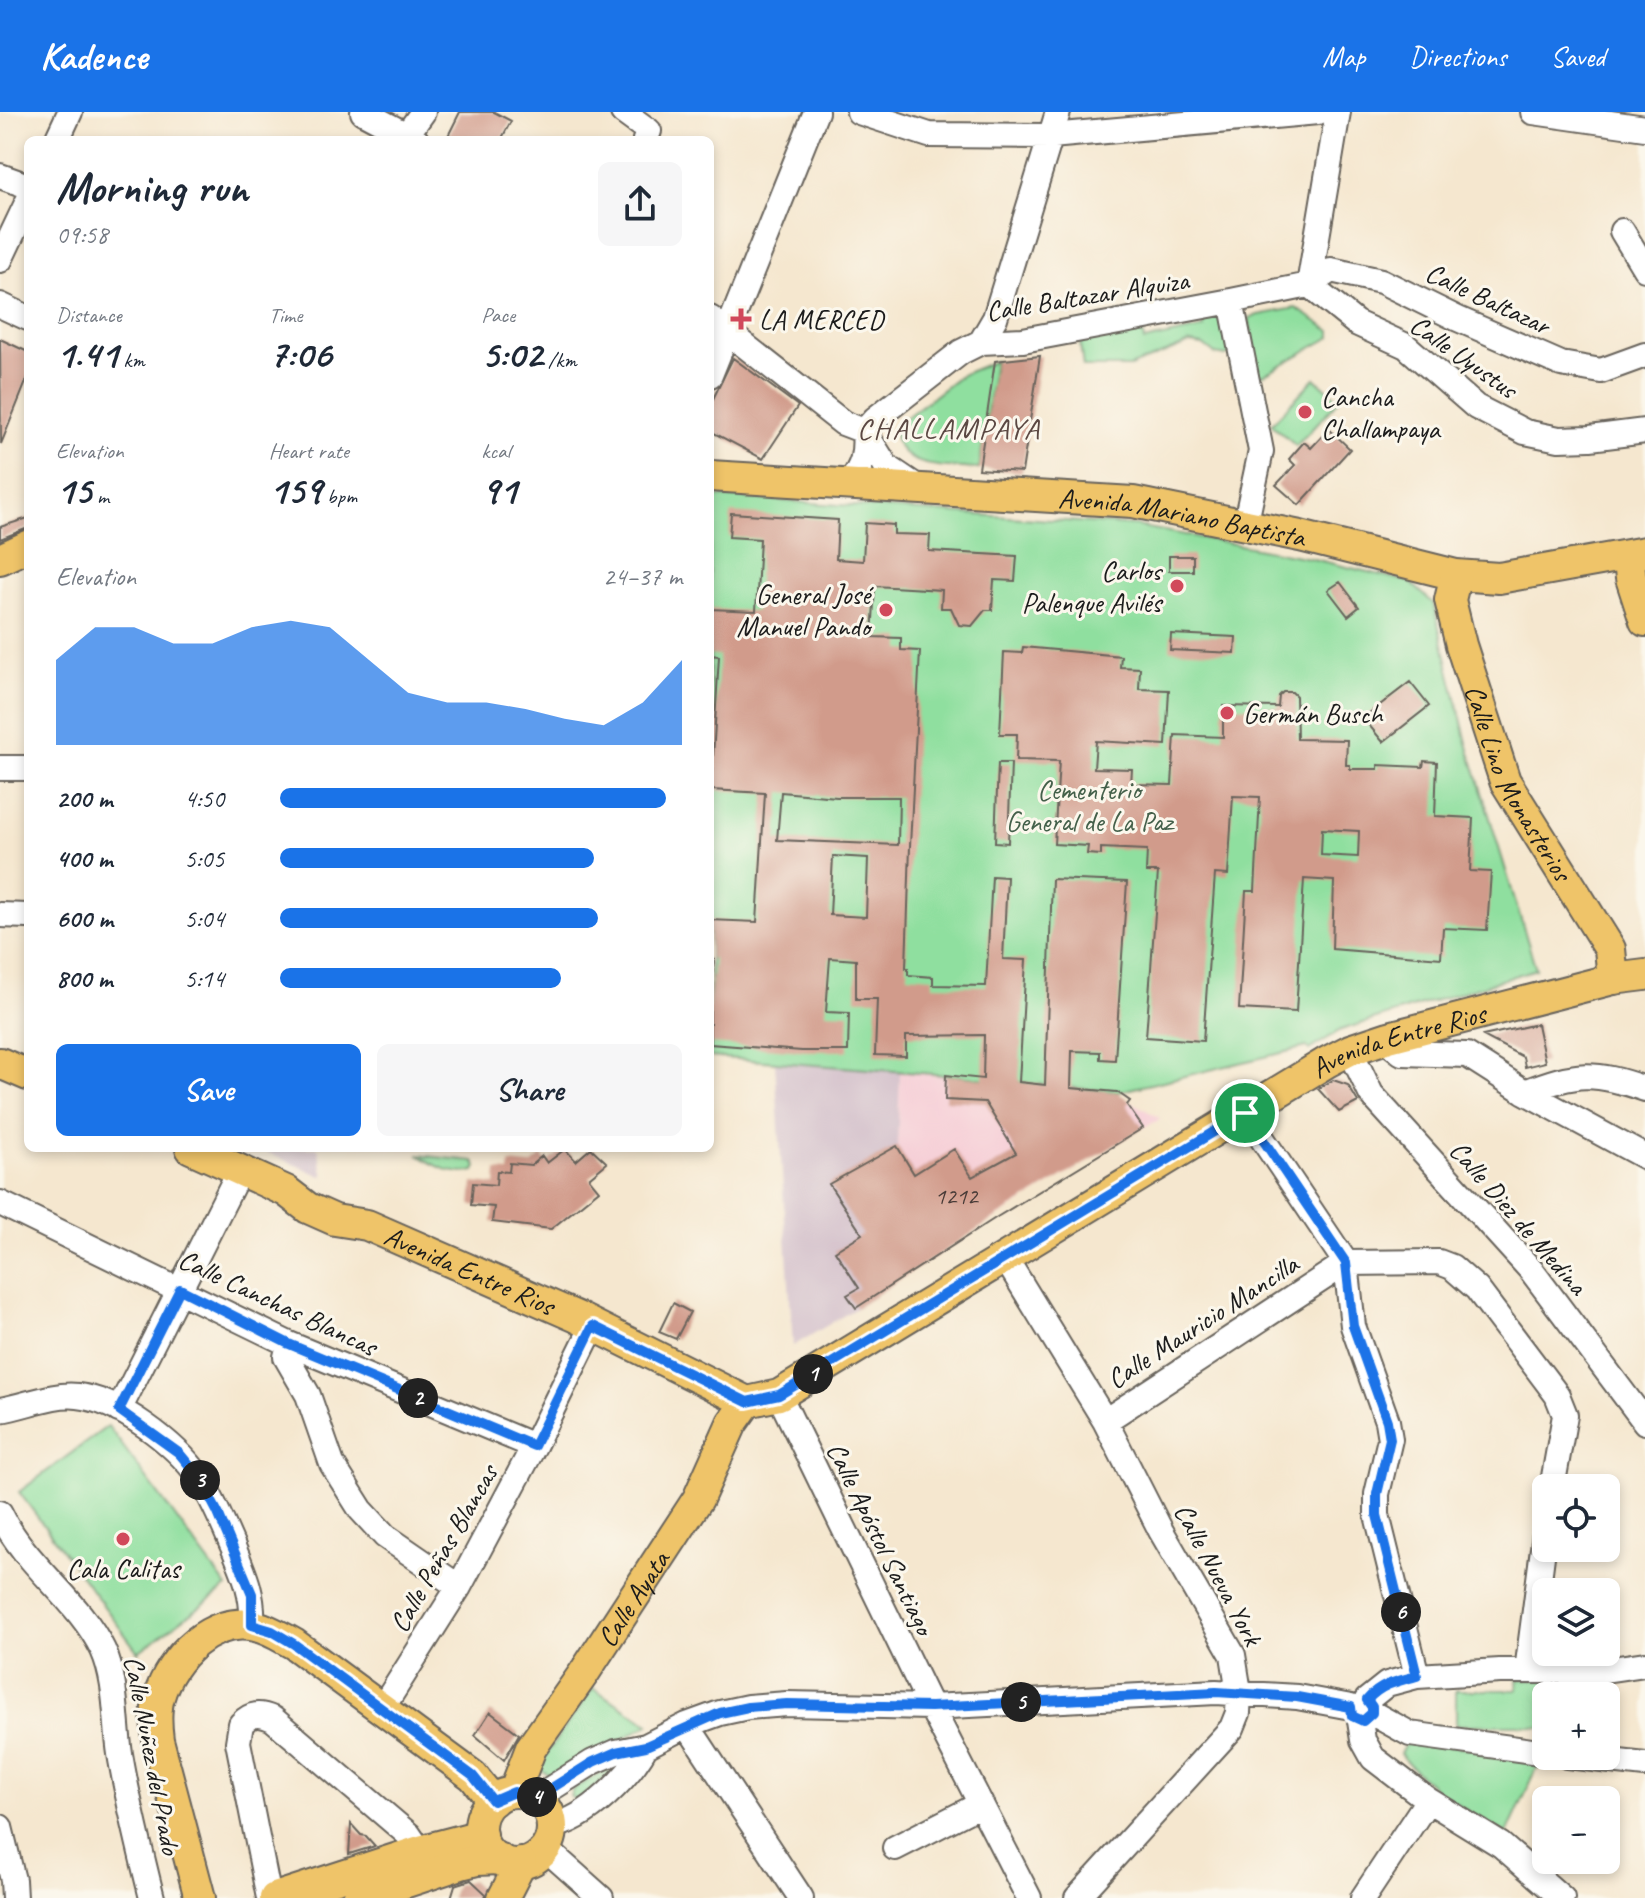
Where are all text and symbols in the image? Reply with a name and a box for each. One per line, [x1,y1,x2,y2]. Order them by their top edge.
text: Kadence [40,33,147,80]
text: Map [1322,39,1365,74]
text: Directions [1409,39,1507,74]
text: Saved [1551,39,1605,74]
text: Morning run [56,160,248,215]
button: share [598,162,682,246]
text: 09:58 [56,218,108,251]
street label: Calle Baltazar [1420,254,1557,343]
street label: Calle Baltazar Alquiza [983,262,1193,329]
text: Distance [56,301,122,329]
text: Time [269,301,302,329]
text: Pace [481,301,515,329]
place label: LA MERCED [759,302,885,337]
street label: Calle Uyustus [1403,307,1526,407]
marker: LA MERCED [730,308,752,330]
text: 1.41 [56,329,118,379]
text: 7:06 [269,329,331,379]
text: 5:02 [481,329,543,379]
text: km [118,346,145,374]
text: /km [543,346,577,374]
place label: Cancha Challampaya [1321,379,1441,446]
marker: Cancha Challampaya [1296,403,1314,421]
district label: CHALLAMPAYA [857,409,1041,447]
text: Elevation [56,437,124,465]
text: Heart rate [269,437,349,465]
text: kcal [481,437,510,465]
text: 15 [56,465,91,515]
text: 159 [269,465,322,515]
text: 91 [481,465,517,515]
street label: Avenida Mariano Baptista [1057,480,1310,555]
text: m [91,482,109,510]
text: bpm [322,482,357,510]
place label: Carlos Palenque Avilés [1022,553,1163,620]
text: Elevation [56,560,136,593]
text: 24–37 m [603,560,682,593]
place label: General José Manuel Pando [736,577,874,644]
marker: Carlos Palenque Avilés [1168,577,1186,595]
marker: General José Manuel Pando [877,601,895,619]
street label: Calle Lino Monasterios [1457,681,1581,889]
place label: Germán Busch [1243,696,1384,731]
marker: Germán Busch [1218,704,1236,722]
park label: Cementerio General de La Paz [1006,772,1175,839]
text: 200 m [56,782,112,815]
text: 4:50 [184,782,224,815]
text: 400 m [56,842,112,875]
text: 5:05 [184,842,224,875]
text: 600 m [56,902,113,935]
text: 5:04 [184,902,224,935]
text: 800 m [56,962,112,995]
text: 5:14 [184,962,224,995]
street label: Avenida Entre Rios [1304,995,1491,1086]
button: Save [56,1044,361,1136]
button: Share [377,1044,682,1136]
pin [1211,1079,1279,1147]
icon: arrive [1223,1091,1267,1135]
street label: Calle Diez de Medina [1442,1133,1596,1303]
house number: 1212 [934,1181,980,1211]
street label: Avenida Entre Rios [379,1218,562,1324]
street label: Calle Canchas Blancas [173,1241,385,1365]
street label: Calle Mauricio Mancilla [1100,1246,1306,1396]
pin: 1 [793,1354,833,1394]
text: 1 [808,1360,818,1388]
pin: 2 [398,1378,438,1418]
text: 2 [413,1384,423,1412]
street label: Calle Apóstol Santiago [819,1436,944,1643]
street label: Calle Peñas Blancas [381,1456,507,1638]
pin: 3 [180,1460,220,1500]
text: 3 [195,1466,205,1494]
map controls [1532,1474,1620,1874]
button: locate [1532,1474,1620,1562]
street label: Calle Nueva York [1166,1497,1271,1653]
marker: Cala Calitas [114,1530,132,1548]
street label: Calle Ayata [589,1543,678,1653]
place label: Cala Calitas [66,1551,182,1586]
button: layers [1532,1578,1620,1666]
pin: 6 [1381,1592,1421,1632]
text: 6 [1396,1598,1406,1626]
street label: Calle Nuñez del Prado [116,1653,189,1859]
pin: 5 [1001,1682,1041,1722]
button: + [1532,1682,1620,1770]
text: 5 [1016,1688,1026,1716]
pin: 4 [517,1777,557,1817]
text: 4 [532,1783,542,1811]
button: − [1532,1786,1620,1874]

